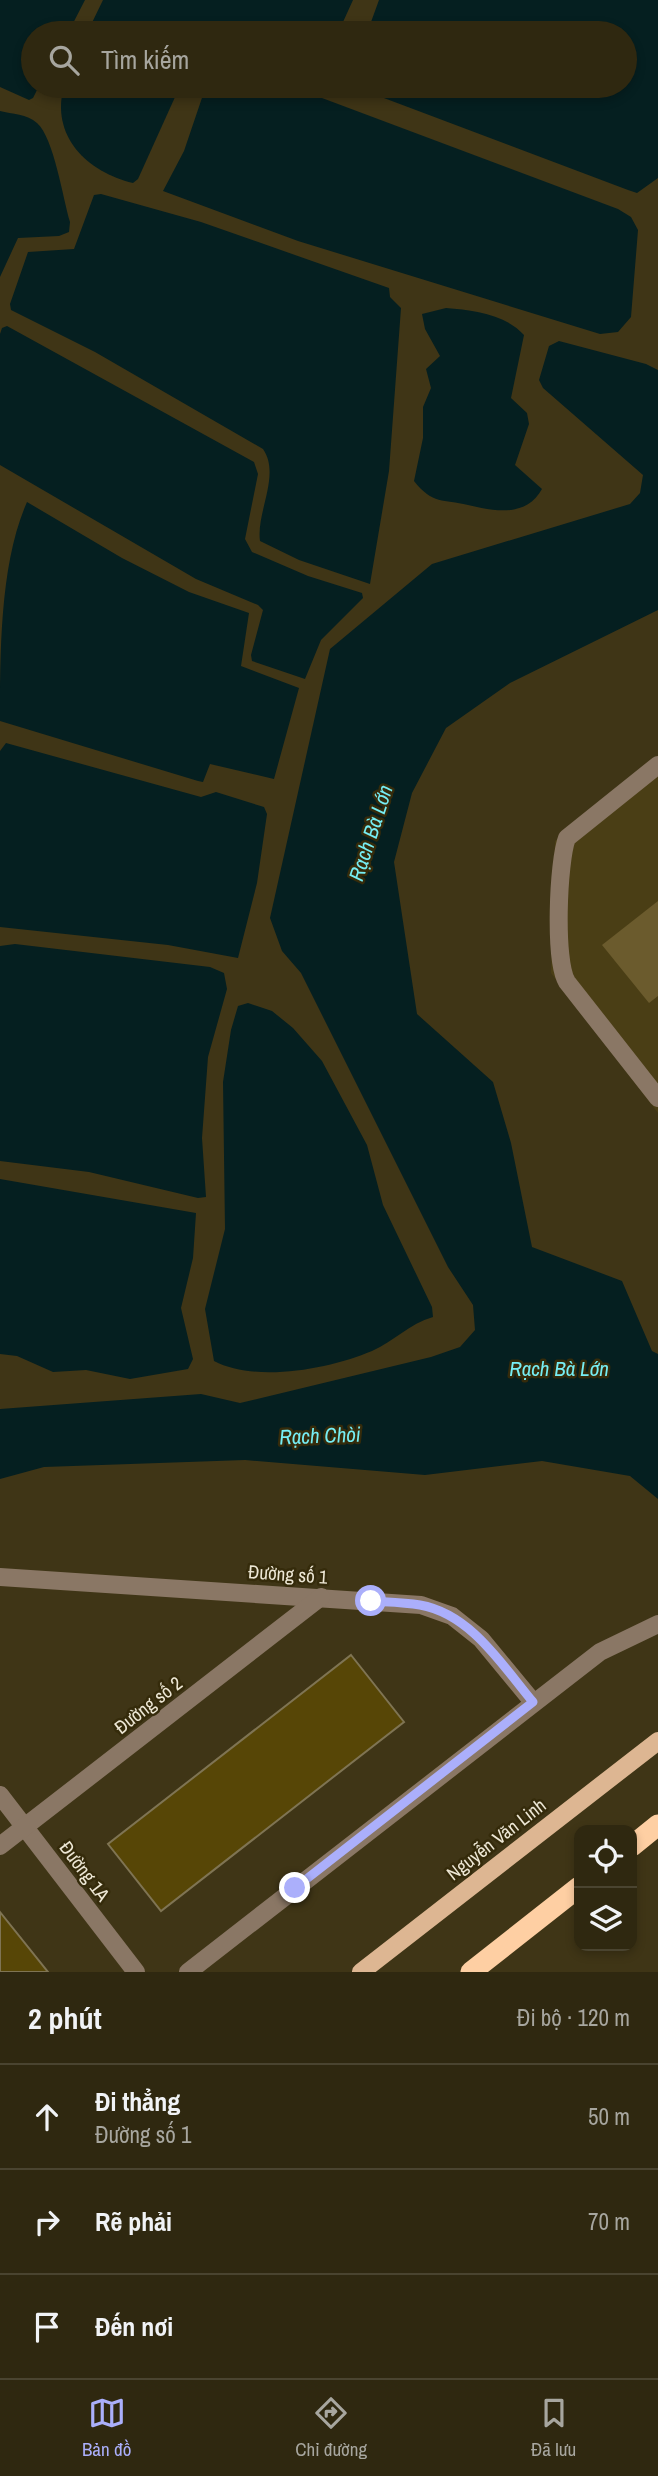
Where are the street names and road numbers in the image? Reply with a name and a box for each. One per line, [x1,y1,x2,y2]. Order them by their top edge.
street label: Đường số 1 [247,1558,329,1590]
street label: Đường số 2 [109,1670,187,1740]
street label: Nguyễn Văn Linh [441,1792,551,1886]
street label: Đường 1A [54,1836,117,1907]

